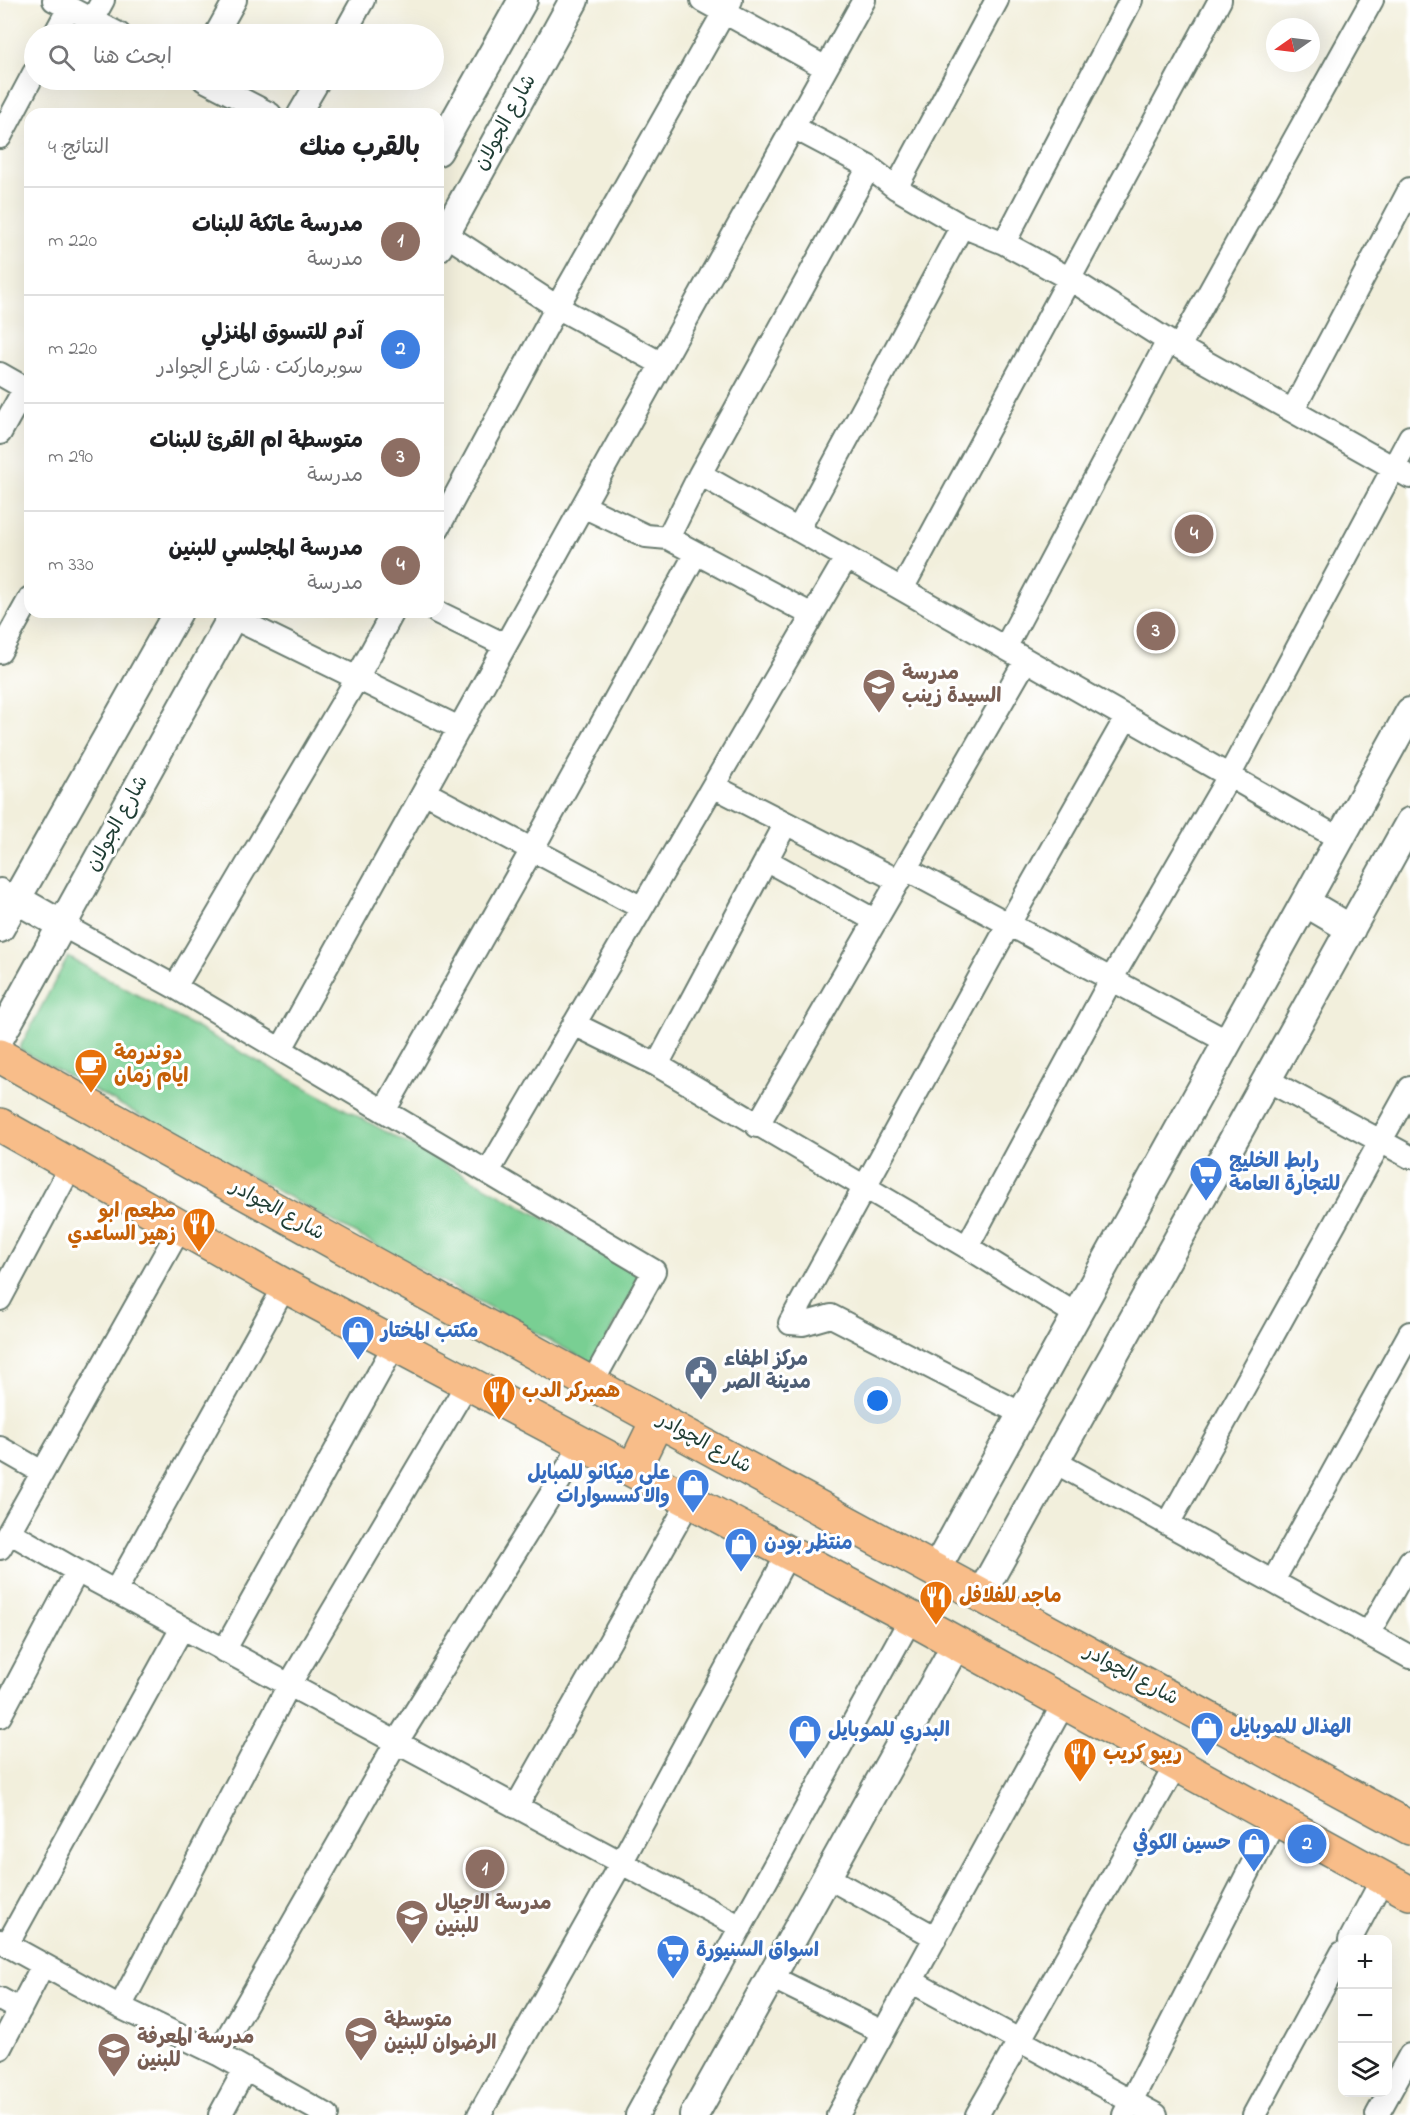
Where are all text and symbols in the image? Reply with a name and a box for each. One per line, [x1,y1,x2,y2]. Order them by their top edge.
north arrow [1266,18,1320,72]
search box [24,24,444,90]
icon: search [45,41,78,74]
text: ابحث هنا [93,42,172,74]
street label: شارع الجولان [468,70,544,176]
text: بالقرب منك [299,130,420,168]
text: النتائج: 4 [48,134,109,163]
text: مدرسة عاتكة للبنات [192,210,363,242]
text: 220 m [48,227,97,256]
text: 1 [397,227,404,256]
text: مدرسة [307,246,363,275]
text: آدم للتسوق المنزلي [201,318,363,350]
text: 220 m [48,335,97,364]
text: 2 [396,335,405,364]
text: سوبرماركت · شارع الچوادر [157,354,363,383]
text: متوسطة ام القرئ للبنات [150,426,363,458]
text: 290 m [48,443,93,472]
text: 3 [396,443,405,472]
text: مدرسة [307,462,363,491]
pin: 4 [1174,512,1214,556]
text: مدرسة المجلسي للبنين [169,534,363,566]
text: 330 m [48,551,94,580]
text: 4 [396,551,405,580]
text: مدرسة [307,570,363,599]
pin: 3 [1136,608,1176,654]
place label: مدرسة السيدة زينب [902,660,1001,712]
school or university icon: مدرسة السيدة زينب [861,667,897,714]
street label: شارع الجولان [80,771,156,877]
place label: دوندرمة ايام زمان [114,1040,188,1092]
cafe icon: دوندرمة ايام زمان [73,1047,109,1094]
place label: رابط الخليج للتجارة العامة [1229,1148,1340,1200]
supermarket icon: رابط الخليج للتجارة العامة [1188,1155,1224,1202]
street label: شارع الچوادر [223,1172,329,1249]
place label: مطعم ابو زهير الساعدي [68,1198,176,1250]
restaurant icon: مطعم ابو زهير الساعدي [181,1206,217,1253]
shop icon: مكتب المختار [340,1314,376,1361]
place label: مكتب المختار [379,1318,478,1347]
place label: مركز اطفاء مدينة الصر [722,1346,811,1398]
public building icon: مركز اطفاء مدينة الصر [683,1354,719,1401]
restaurant icon: همبركر الدب [481,1374,517,1421]
place label: همبركر الدب [522,1378,620,1407]
your location [863,1386,892,1415]
street label: شارع الچوادر [650,1405,756,1482]
place label: علي ميكانو للمبايل والاكسسوارات [527,1460,670,1512]
shop icon: علي ميكانو للمبايل والاكسسوارات [675,1467,711,1514]
shop icon: منتظر بودن [723,1526,759,1573]
place label: منتظر بودن [764,1530,853,1559]
restaurant icon: ماجد للفلافل [918,1579,954,1626]
place label: ماجد للفلافل [959,1583,1062,1612]
street label: شارع الچوادر [1077,1637,1183,1714]
shop icon: الهذال للموبايل [1189,1710,1225,1757]
shop icon: البدري للموبايل [787,1713,823,1760]
place label: الهذال للموبايل [1230,1714,1351,1743]
place label: البدري للموبايل [828,1717,950,1746]
restaurant icon: ريبو كريب [1062,1736,1098,1783]
place label: ريبو كريب [1103,1740,1182,1769]
pin: 2 [1288,1822,1326,1866]
shop icon: حسين الكوفي [1236,1826,1272,1873]
place label: حسين الكوفي [1133,1828,1231,1859]
pin: 1 [466,1846,504,1892]
place label: مدرسة الاجيال للبنين [435,1890,552,1942]
school or university icon: مدرسة الاجيال للبنين [394,1898,430,1945]
supermarket icon: اسواق السنيورة [655,1933,691,1980]
map controls [1338,1935,1392,2097]
button: + [1338,1935,1392,1989]
place label: اسواق السنيورة [696,1937,819,1966]
button: − [1338,1989,1392,2043]
place label: متوسطة الرضوان للبنين [384,2007,496,2059]
school or university icon: متوسطة الرضوان للبنين [343,2015,379,2062]
place label: مدرسة المعرفة للبنين [137,2024,254,2076]
school or university icon: مدرسة المعرفة للبنين [96,2031,132,2078]
button: layers [1338,2043,1392,2097]

